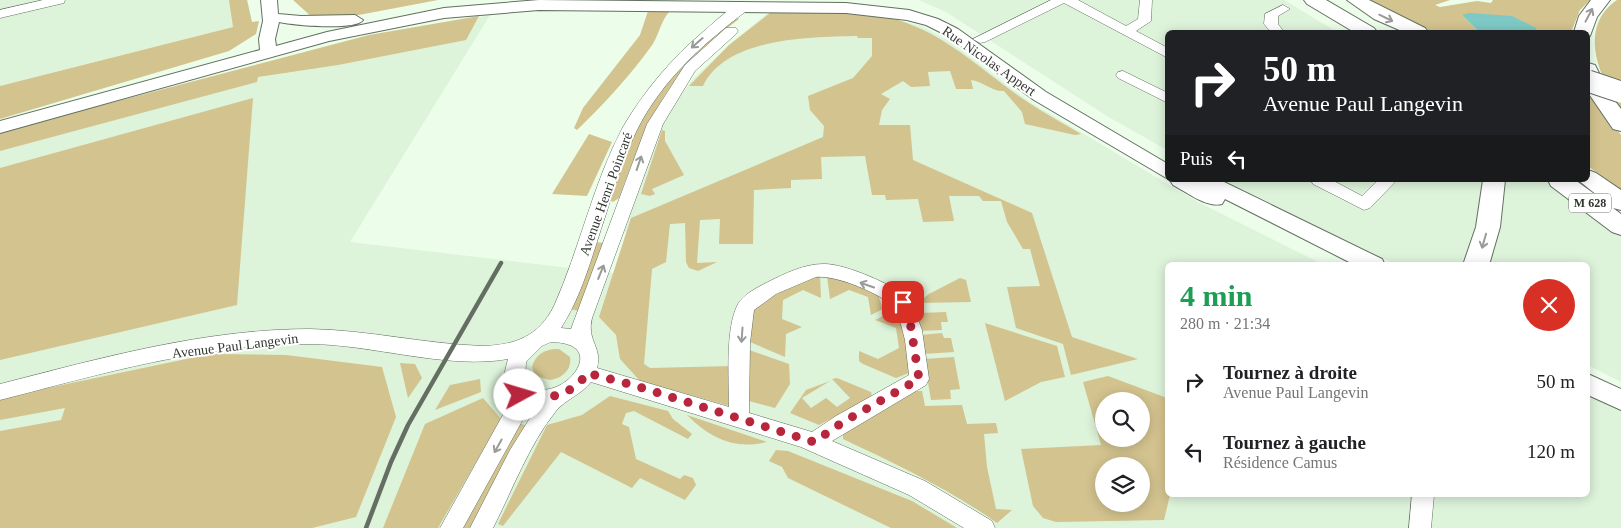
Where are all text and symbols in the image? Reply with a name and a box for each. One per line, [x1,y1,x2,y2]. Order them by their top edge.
one-way arrow [1585,8,1595,23]
one-way arrow [1378,14,1393,23]
street label: Rue Nicolas Appert [939,23,1039,99]
one-way arrow [691,38,704,49]
icon: right [1180,50,1245,115]
text: 50 m [1263,50,1336,89]
text: Avenue Paul Langevin [1263,91,1463,116]
street label: Avenue Henri Poincaré [577,130,635,258]
icon: left [1223,145,1251,173]
text: Puis [1180,148,1213,169]
one-way arrow [635,155,644,171]
road number: M 628 [1569,194,1611,212]
one-way arrow [1478,233,1488,249]
one-way arrow [597,265,606,281]
text: 4 min [1180,279,1253,312]
button: close [1523,279,1575,331]
one-way arrow [860,280,875,289]
pin [882,281,924,323]
icon: arrive [889,288,917,316]
text: 280 m · 21:34 [1180,315,1270,332]
one-way arrow [737,327,746,343]
street label: Avenue Paul Langevin [171,331,299,361]
text: Tournez à droite [1223,362,1357,383]
position arrow [493,368,545,420]
icon: right [1180,368,1208,396]
text: 50 m [1536,371,1575,392]
text: Avenue Paul Langevin [1223,384,1368,401]
map controls [1095,392,1150,512]
button: search [1095,392,1150,447]
text: Tournez à gauche [1223,432,1366,453]
icon: left [1180,438,1208,466]
one-way arrow [492,439,502,453]
text: 120 m [1527,441,1575,462]
text: Résidence Camus [1223,454,1337,471]
button: layers [1095,457,1150,512]

